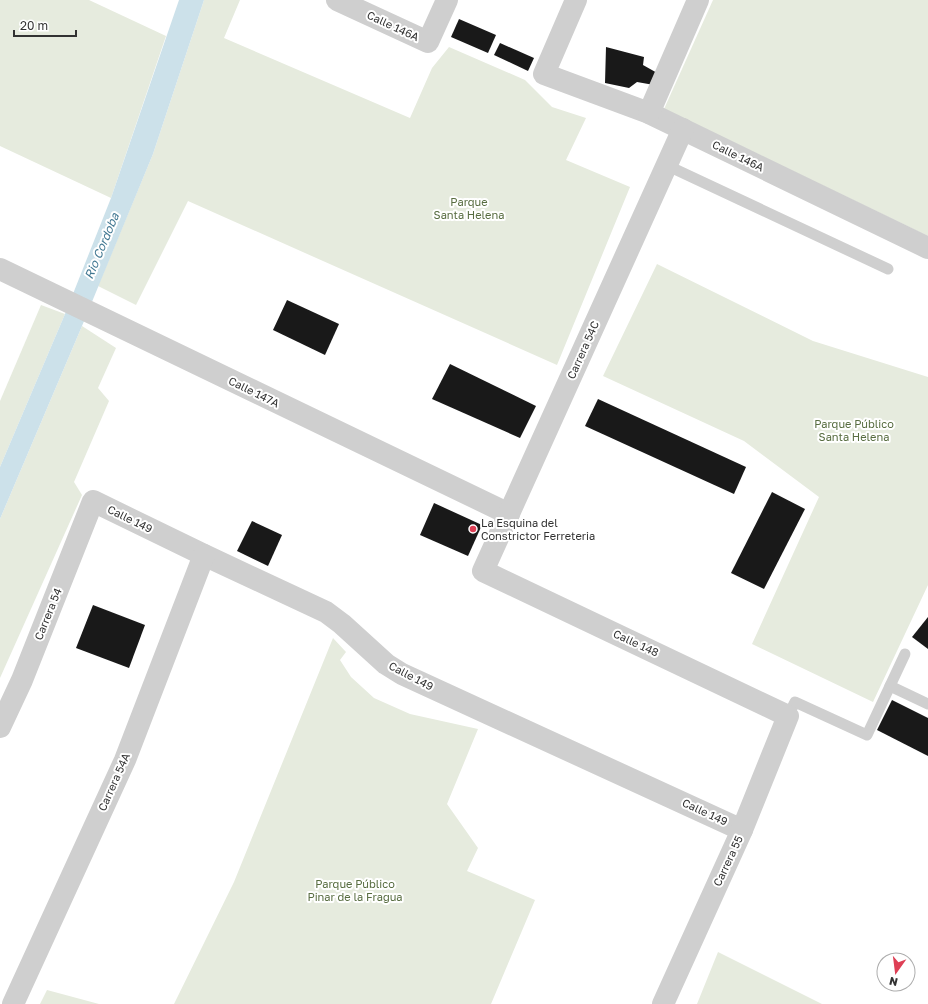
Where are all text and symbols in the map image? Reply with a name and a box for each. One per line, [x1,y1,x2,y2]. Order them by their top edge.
street label: Calle 146A [365,8,422,43]
scale bar [14,12,76,38]
text: 20 m [20,18,48,33]
street label: Calle 146A [710,137,767,174]
park label: Parque Santa Helena [434,195,504,221]
water label: Rio Cordoba [81,209,123,281]
street label: Carrera 54C [564,319,601,381]
street label: Calle 147A [227,374,282,410]
park label: Parque Público Santa Helena [814,417,894,443]
street label: Calle 149 [106,502,155,535]
place label: La Esquina del Constrictor Ferreteria [481,516,595,542]
marker: La Esquina del Constrictor Ferreteria [468,524,478,534]
street label: Carrera 54 [31,586,64,642]
street label: Calle 148 [611,626,661,659]
street label: Calle 149 [387,658,436,693]
street label: Carrera 54A [95,750,132,813]
street label: Calle 149 [681,795,730,828]
street label: Carrera 55 [710,833,745,888]
park label: Parque Público Pinar de la Fragua [307,877,403,903]
north arrow [876,952,916,992]
text: N [888,975,899,990]

